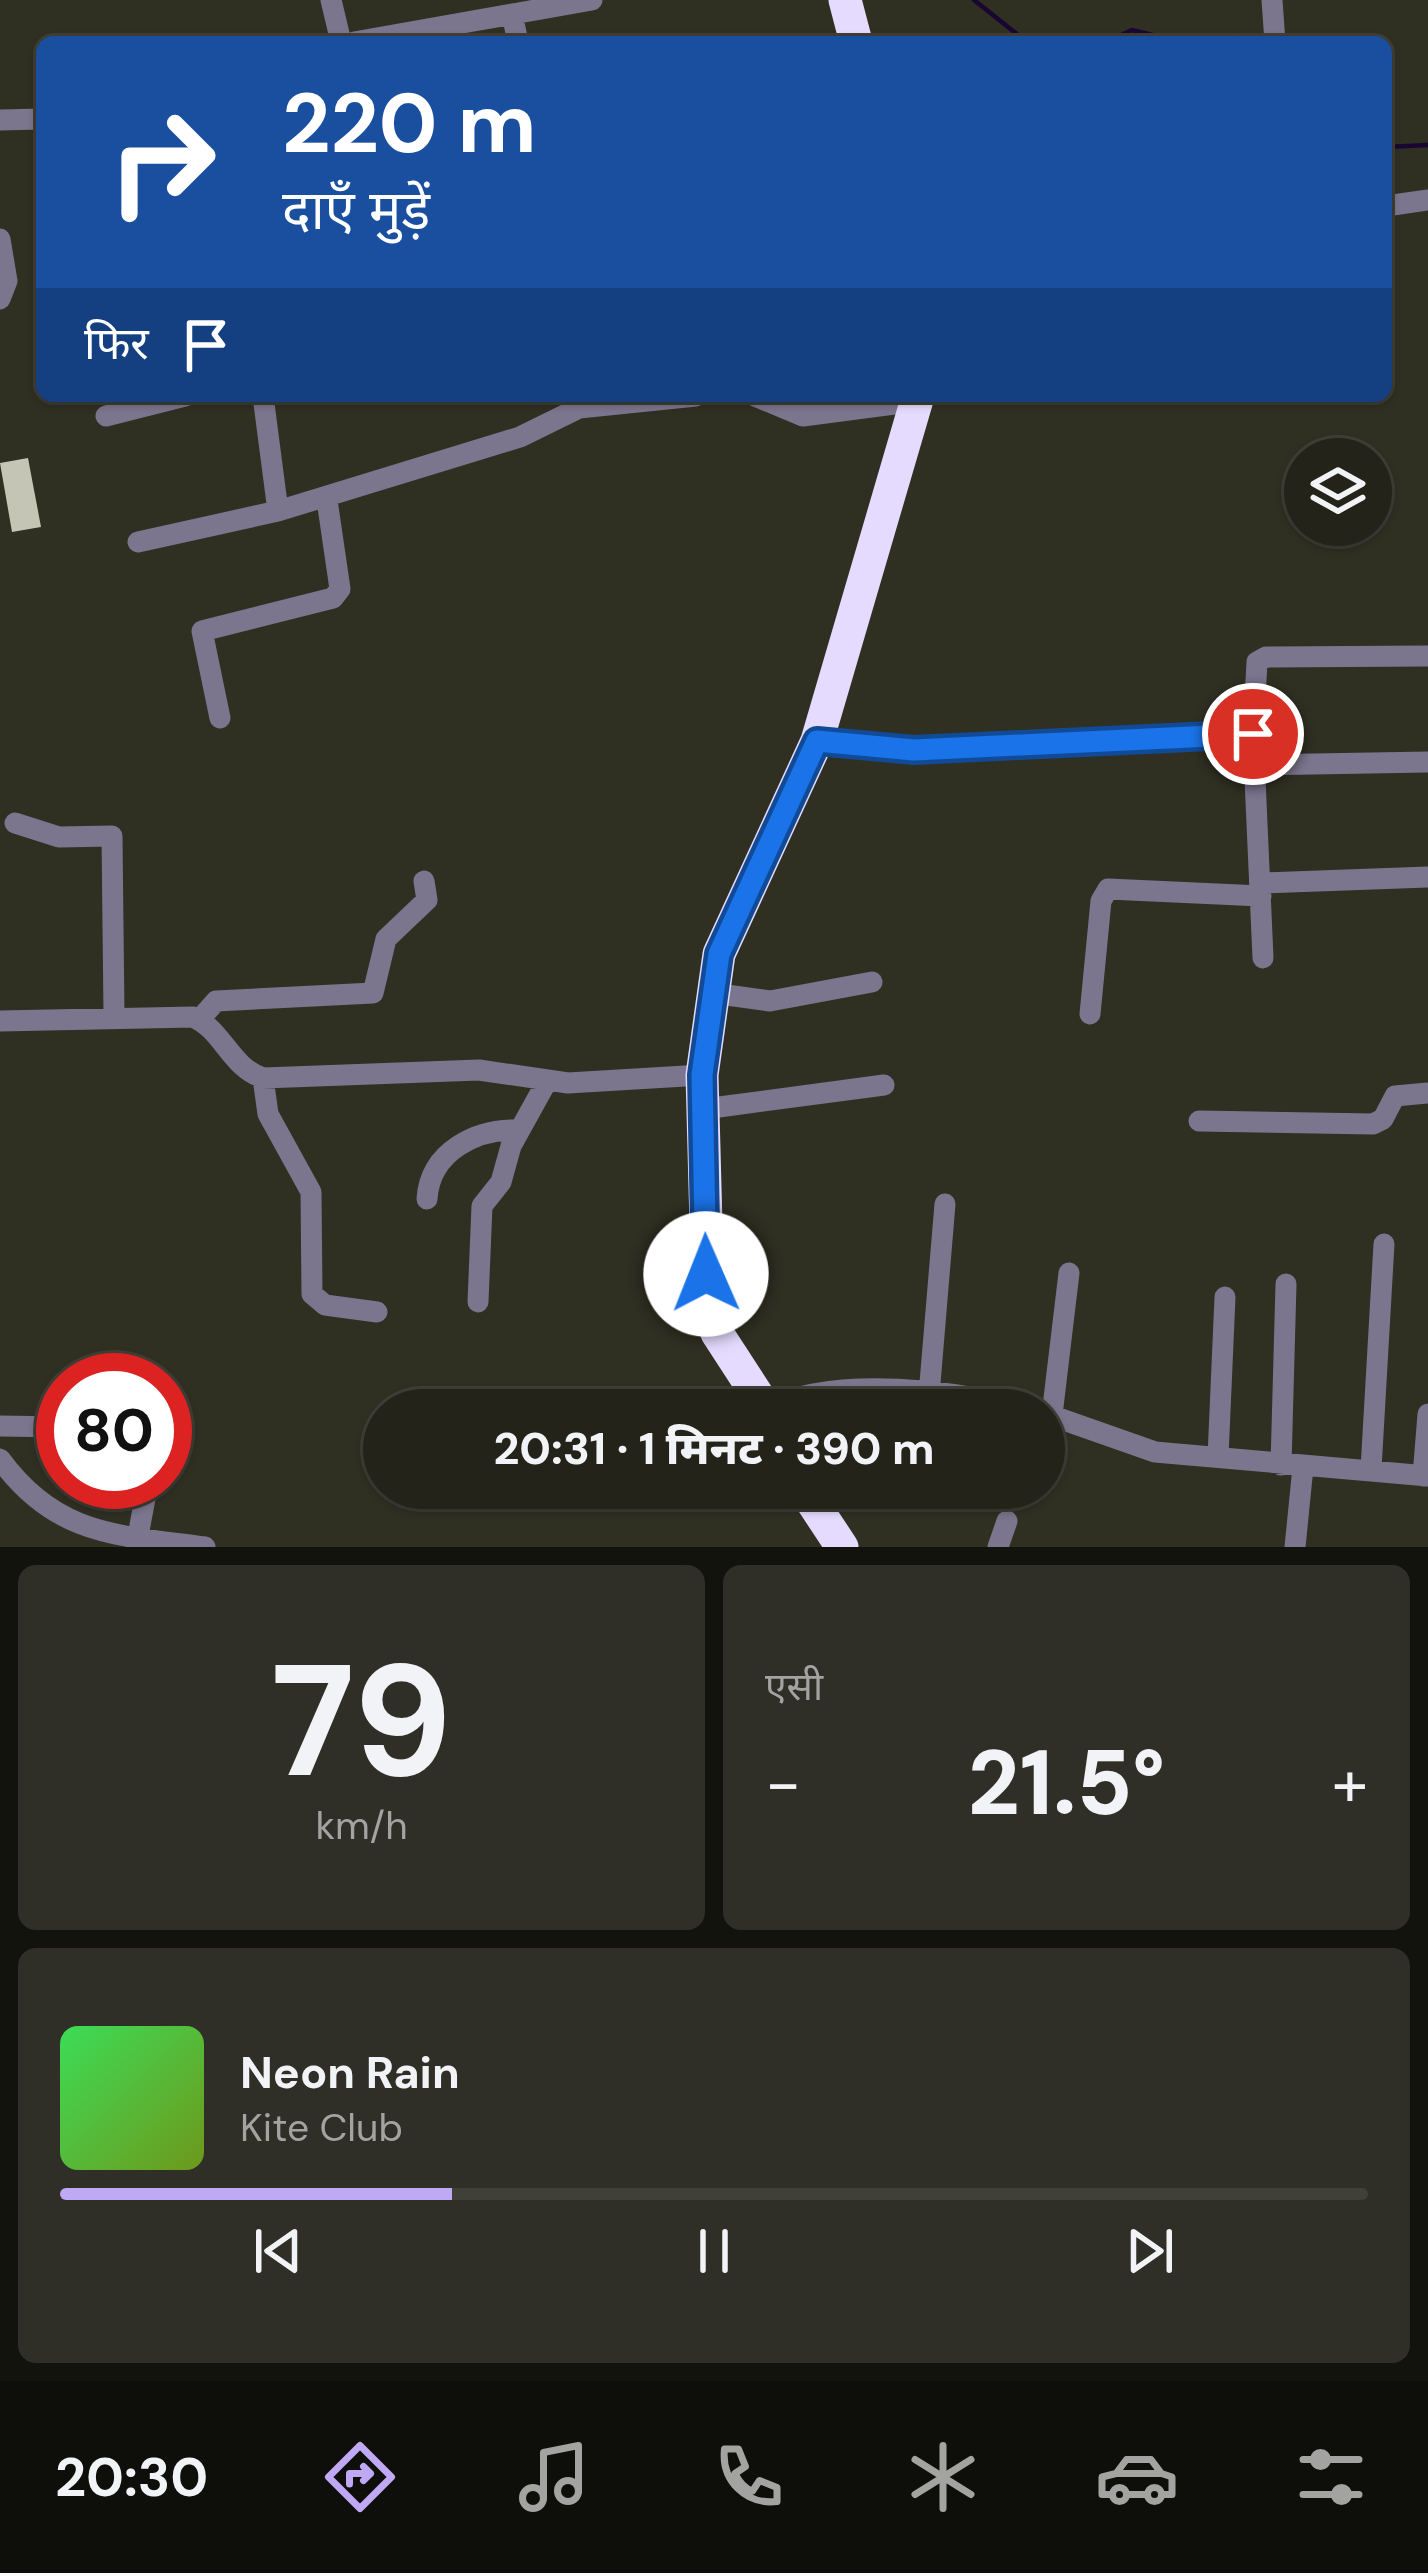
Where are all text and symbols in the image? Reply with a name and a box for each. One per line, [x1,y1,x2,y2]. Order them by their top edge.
text: 220 m [282,69,537,178]
icon: right [84,84,240,240]
text: दाएँ मुड़ें [282,175,430,246]
icon: arrive [173,312,239,378]
text: फिर [84,314,149,373]
map controls [1284,438,1392,546]
button: layers [1284,438,1392,546]
pin [1202,683,1304,785]
icon: arrive [1220,701,1286,767]
position arrow [643,1211,769,1337]
speed limit sign: 80 [36,1353,192,1509]
text: 20:31 · 1 मिनट · 390 m [493,1419,935,1478]
text: 79 [271,1620,452,1823]
text: एसी [765,1661,823,1712]
text: 21.5° [968,1725,1165,1842]
text: − [765,1741,801,1826]
text: + [1332,1741,1368,1826]
text: km/h [315,1800,408,1851]
text: Neon Rain [240,2043,460,2102]
text: Kite Club [240,2102,403,2153]
icon: previous [245,2218,311,2284]
icon: pause [681,2218,747,2284]
icon: next [1117,2218,1183,2284]
icon: directions [318,2435,402,2519]
icon: music [512,2435,596,2519]
icon: phone [707,2435,791,2519]
icon: climate [901,2435,985,2519]
icon: car [1095,2435,1179,2519]
icon: filters [1289,2435,1373,2519]
text: 20:30 [55,2442,208,2513]

